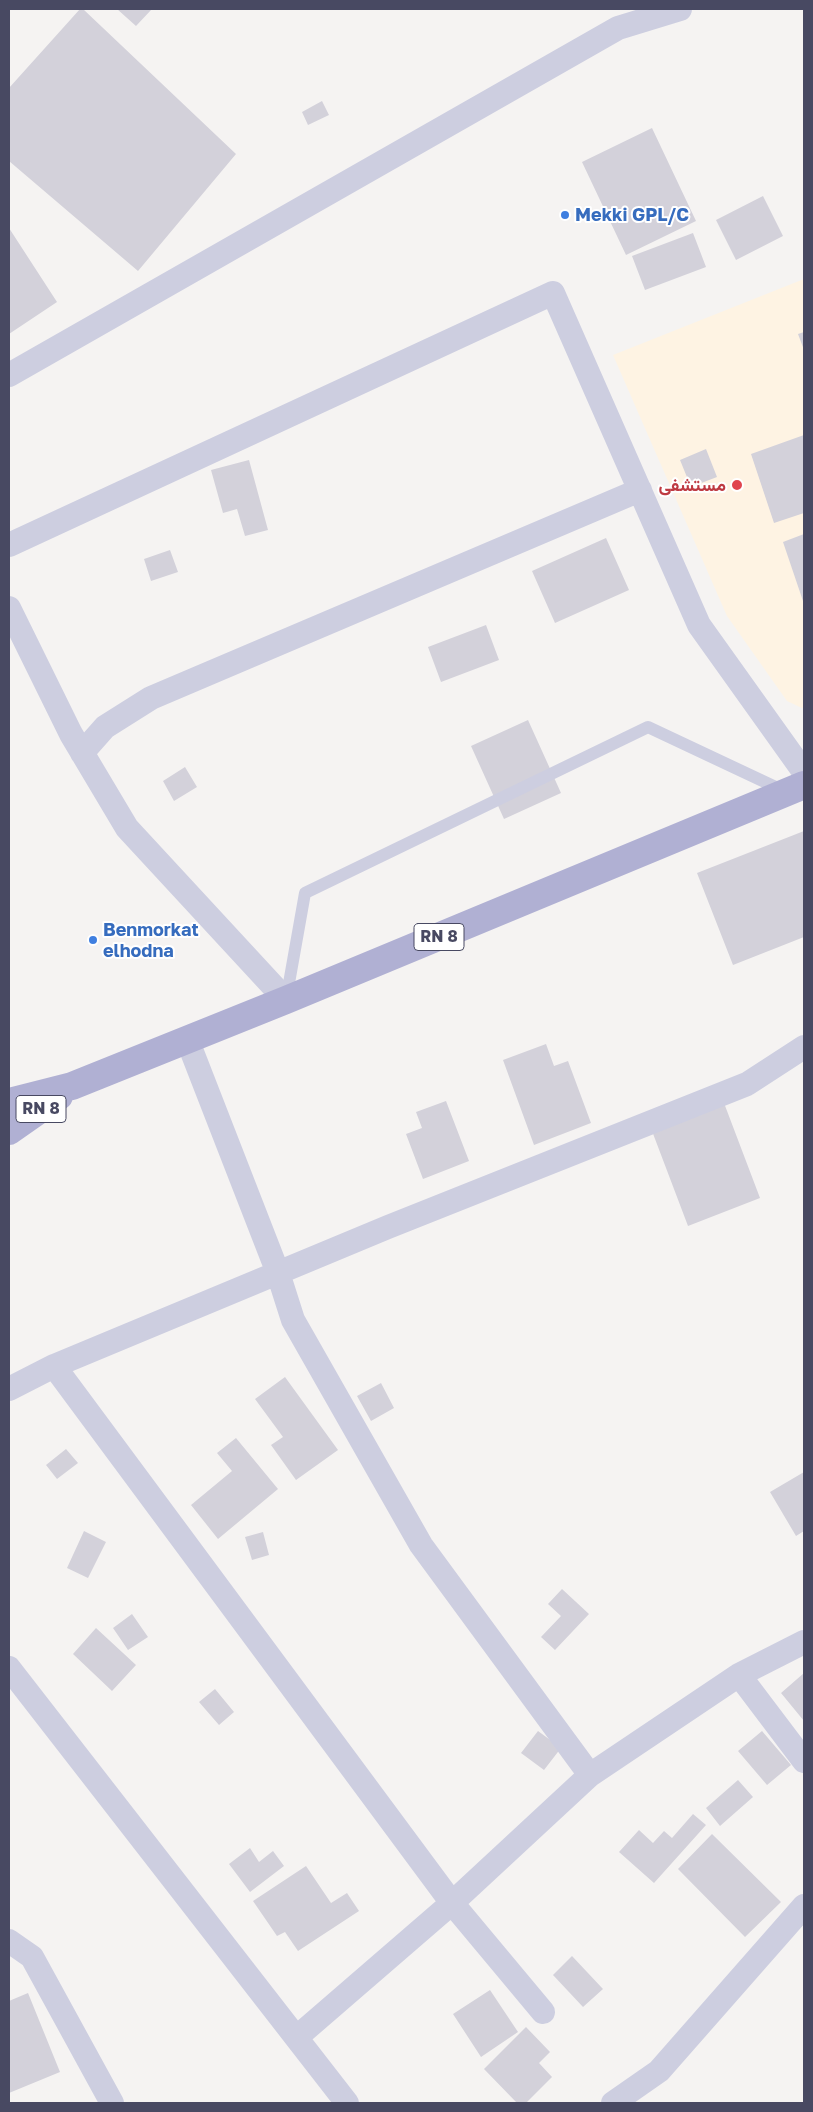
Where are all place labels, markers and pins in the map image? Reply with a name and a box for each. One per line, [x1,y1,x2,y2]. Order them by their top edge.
place label: Mekki GPL/C [575,204,689,226]
marker: Mekki GPL/C [559,209,571,221]
place label: مستشفى [659,474,726,496]
marker: مستشفى [730,478,744,492]
place label: Benmorkat elhodna [103,919,199,962]
marker: Benmorkat elhodna [87,934,99,946]

